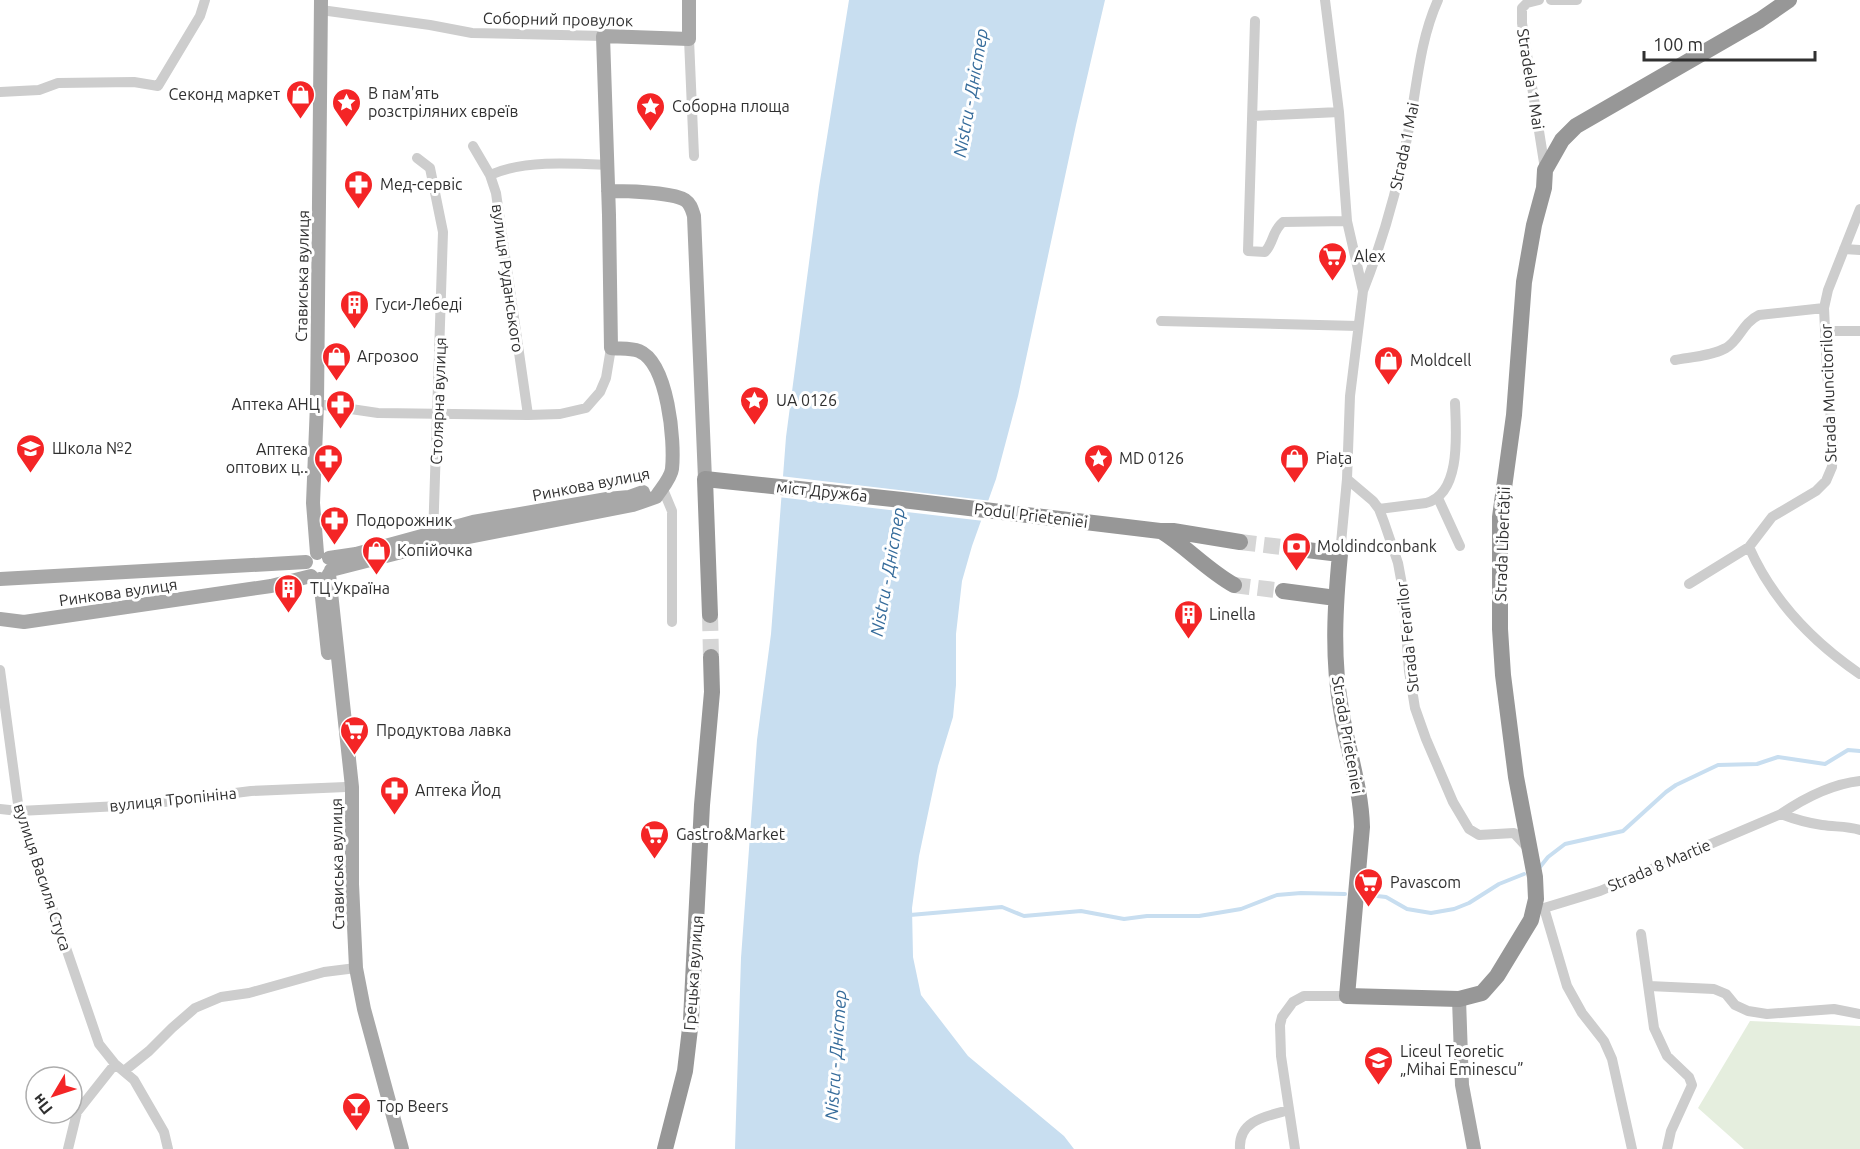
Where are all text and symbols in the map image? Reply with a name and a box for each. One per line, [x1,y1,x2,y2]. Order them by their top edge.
street label: Соборний провулок [483,9,633,29]
scale bar [1644,24,1815,62]
water label: Nistru - Дністер [949,27,991,159]
street label: Stradela 1 Mai [1514,27,1548,131]
text: 100 m [1653,34,1703,54]
shop icon: Секонд маркет [285,78,317,120]
place label: В пам'ять розстріляних євреїв [368,84,518,120]
place label: Секонд маркет [169,85,280,103]
place icon: В пам'ять розстріляних євреїв [331,86,363,128]
place icon: Соборна площа [635,90,667,132]
place label: Соборна площа [672,97,790,115]
street label: Strada 1 Mai [1386,101,1422,191]
pharmacy icon: Мед-cервіс [343,168,375,210]
place label: Мед-cервіс [380,175,463,193]
street label: вулиця Руданського [489,203,527,353]
street label: Стависька вулиця [292,210,312,342]
supermarket icon: Alex [1317,240,1349,282]
place label: Alex [1354,247,1386,265]
building icon: Гуси-Лебеді [338,288,370,330]
place label: Гуси-Лебеді [375,295,463,313]
street label: Strada Muncitorilor [1817,323,1839,463]
street label: Столярна вулиця [427,337,449,465]
shop icon: Агрозоо [320,340,352,382]
shop icon: Moldcell [1373,344,1405,386]
place label: Агрозоо [357,347,419,365]
place label: Moldcell [1410,351,1471,369]
place icon: UA 0126 [739,384,771,426]
pharmacy icon: Аптека АНЦ [325,388,357,430]
place label: UA 0126 [776,391,837,409]
place label: Аптека АНЦ [232,395,320,413]
school or university icon: Школа №2 [15,432,47,474]
place label: Школа №2 [52,439,133,457]
place label: Аптека оптових ц.. [226,440,308,476]
pharmacy icon: Аптека оптових ц.. [313,442,345,484]
place icon: MD 0126 [1082,442,1114,484]
shop icon: Piața [1279,442,1311,484]
place label: MD 0126 [1119,449,1184,467]
place label: Piața [1316,449,1352,467]
street label: Ринкова вулиця [531,464,651,504]
street label: міст Дружба [775,477,869,505]
street label: Strada Libertății [1491,486,1513,602]
street label: Podul Prieteniei [973,499,1089,531]
pharmacy icon: Подорожник [319,504,351,546]
water label: Nistru - Дністер [866,506,908,638]
place label: Подорожник [356,511,453,529]
bank icon: Moldindconbank [1280,530,1312,572]
shop icon: Копійочка [360,534,392,576]
place label: Moldindconbank [1317,537,1437,555]
place label: Копійочка [397,541,473,559]
building icon: ТЦ Україна [273,572,305,614]
street label: Ринкова вулиця [58,575,178,609]
place label: ТЦ Україна [310,579,390,597]
street label: Strada Ferarilor [1392,581,1422,693]
building icon: Linella [1172,598,1204,640]
place label: Linella [1209,605,1256,623]
street label: Strada Prieteniei [1329,675,1367,795]
supermarket icon: Продуктова лавка [339,714,371,756]
place label: Продуктова лавка [376,721,512,739]
pharmacy icon: Аптека Йод [378,774,410,816]
place label: Аптека Йод [415,780,501,799]
street label: вулиця Тропініна [109,783,237,815]
street label: Стависька вулиця [327,798,347,930]
street label: вулиця Василя Стуса [11,801,75,953]
supermarket icon: Gastro&Market [639,818,671,860]
place label: Gastro&Market [676,825,786,843]
street label: Strada 8 Martie [1605,835,1713,895]
supermarket icon: Pavascom [1353,866,1385,908]
place label: Pavascom [1390,873,1461,891]
street label: Грецька вулиця [680,915,706,1031]
water label: Nistru - Дністер [820,989,850,1121]
place label: Liceul Teoretic „Mihai Eminescu” [1400,1042,1524,1078]
school or university icon: Liceul Teoretic „Mihai Eminescu” [1363,1044,1395,1086]
north arrow [24,1065,84,1125]
bar icon: Top Beers [340,1090,372,1132]
text: Пн [29,1091,56,1118]
place label: Top Beers [377,1097,448,1115]

